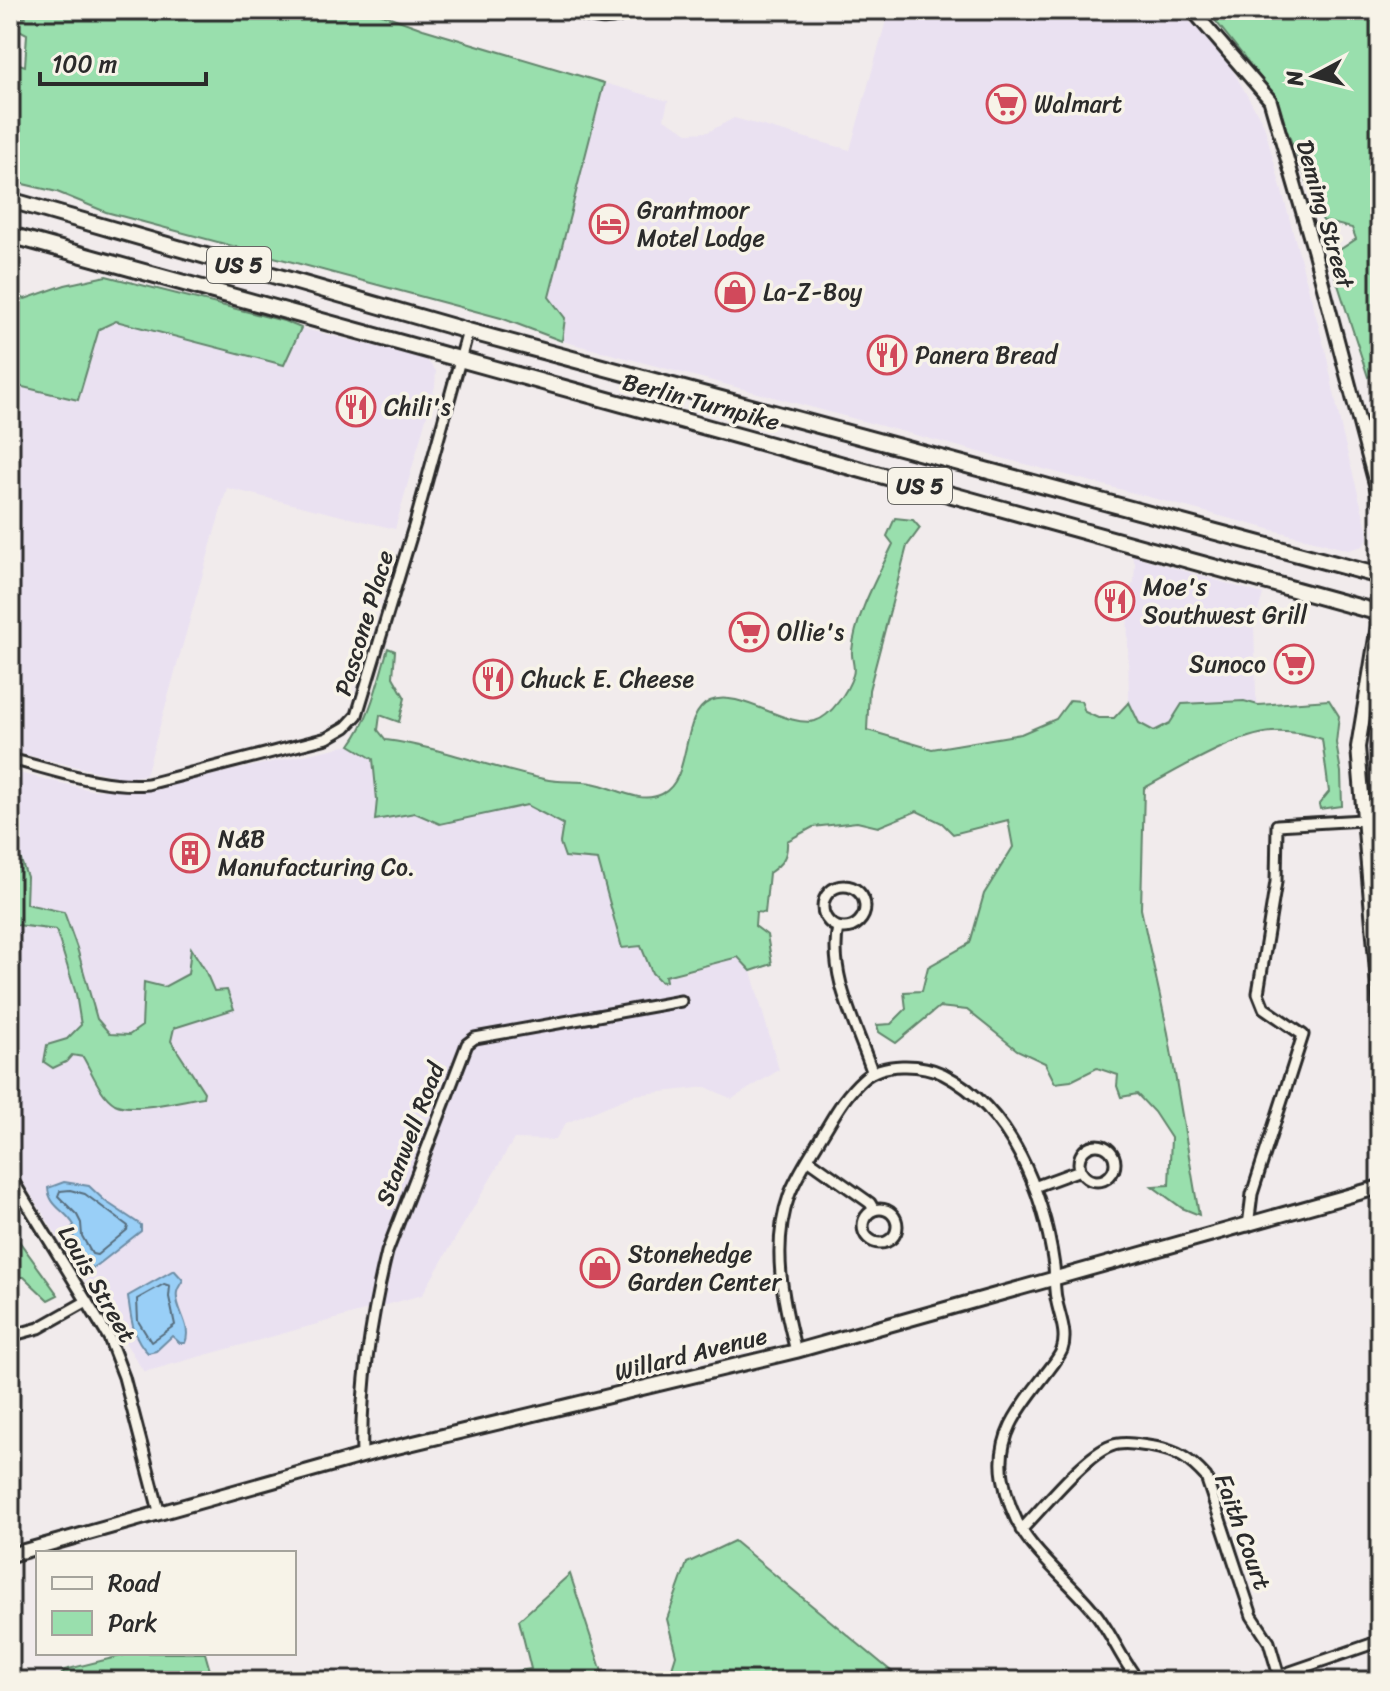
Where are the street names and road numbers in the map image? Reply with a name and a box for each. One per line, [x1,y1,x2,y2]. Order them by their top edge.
street label: Deming Street [1284,135,1367,294]
road number: US 5 [207,247,271,283]
street label: Berlin Turnpike [618,361,784,443]
road number: US 5 [888,468,952,504]
street label: Pascone Place [322,545,406,701]
street label: Stanwell Road [363,1055,457,1212]
street label: Louis Street [46,1217,148,1351]
street label: Willard Avenue [610,1315,772,1393]
street label: Faith Court [1203,1468,1283,1596]

